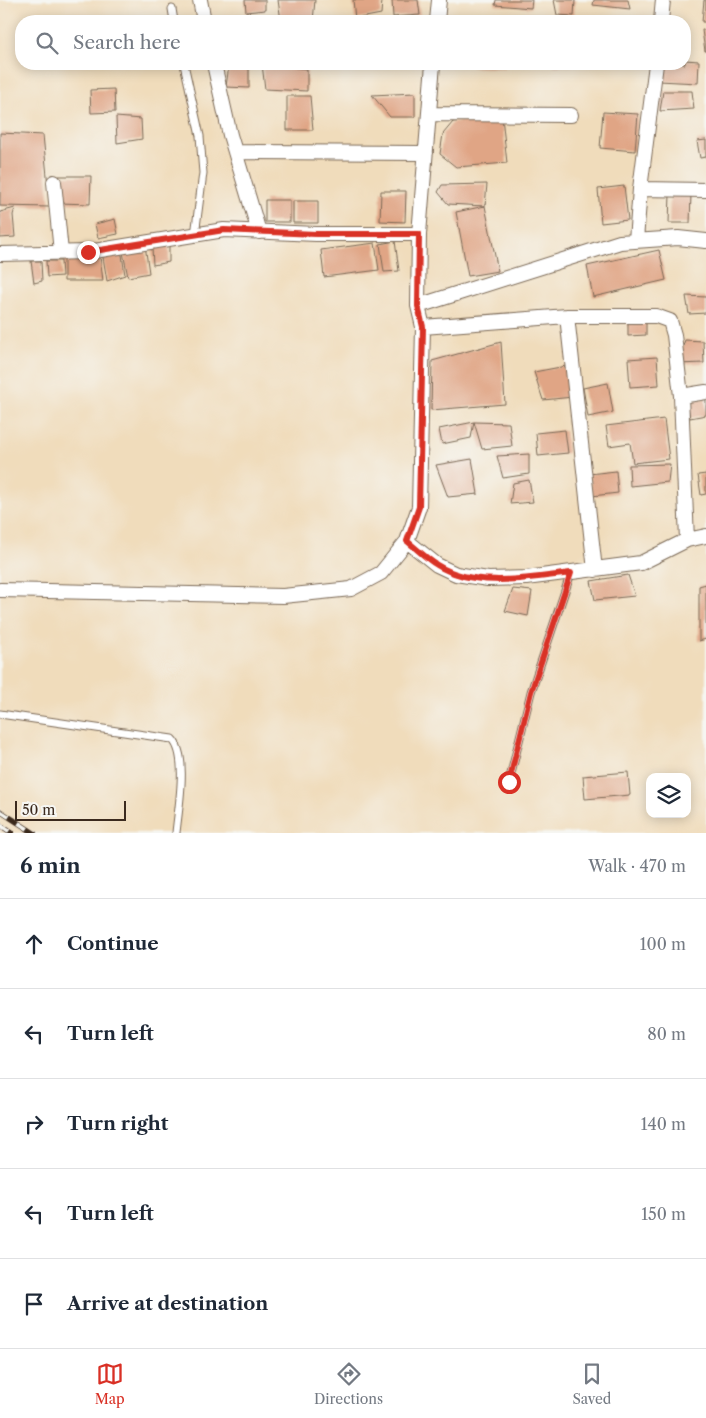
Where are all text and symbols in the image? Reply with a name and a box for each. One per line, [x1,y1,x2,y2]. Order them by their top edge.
search box [15,15,691,70]
icon: search [33,29,61,57]
text: Search here [73,31,181,54]
route end [77,241,100,264]
route start [498,771,521,794]
map controls [646,773,691,818]
button: layers [646,773,691,818]
scale bar [15,798,126,821]
text: 50 m [22,801,55,819]
text: 6 min [20,853,81,878]
text: Walk · 470 m [588,856,686,876]
icon: ahead [20,930,48,958]
text: Continue [67,932,159,955]
text: 100 m [640,934,686,954]
icon: left [20,1020,48,1048]
text: Turn left [67,1022,154,1045]
text: 80 m [647,1024,686,1044]
icon: right [20,1110,48,1138]
text: Turn right [67,1112,168,1135]
text: 140 m [641,1114,686,1134]
icon: left [20,1200,48,1228]
text: Turn left [67,1202,154,1225]
text: 150 m [641,1204,686,1224]
icon: arrive [20,1290,48,1318]
text: Arrive at destination [67,1292,268,1315]
tab: Map [95,1360,125,1408]
tab: Directions [314,1360,383,1408]
tab: Saved [572,1360,611,1408]

